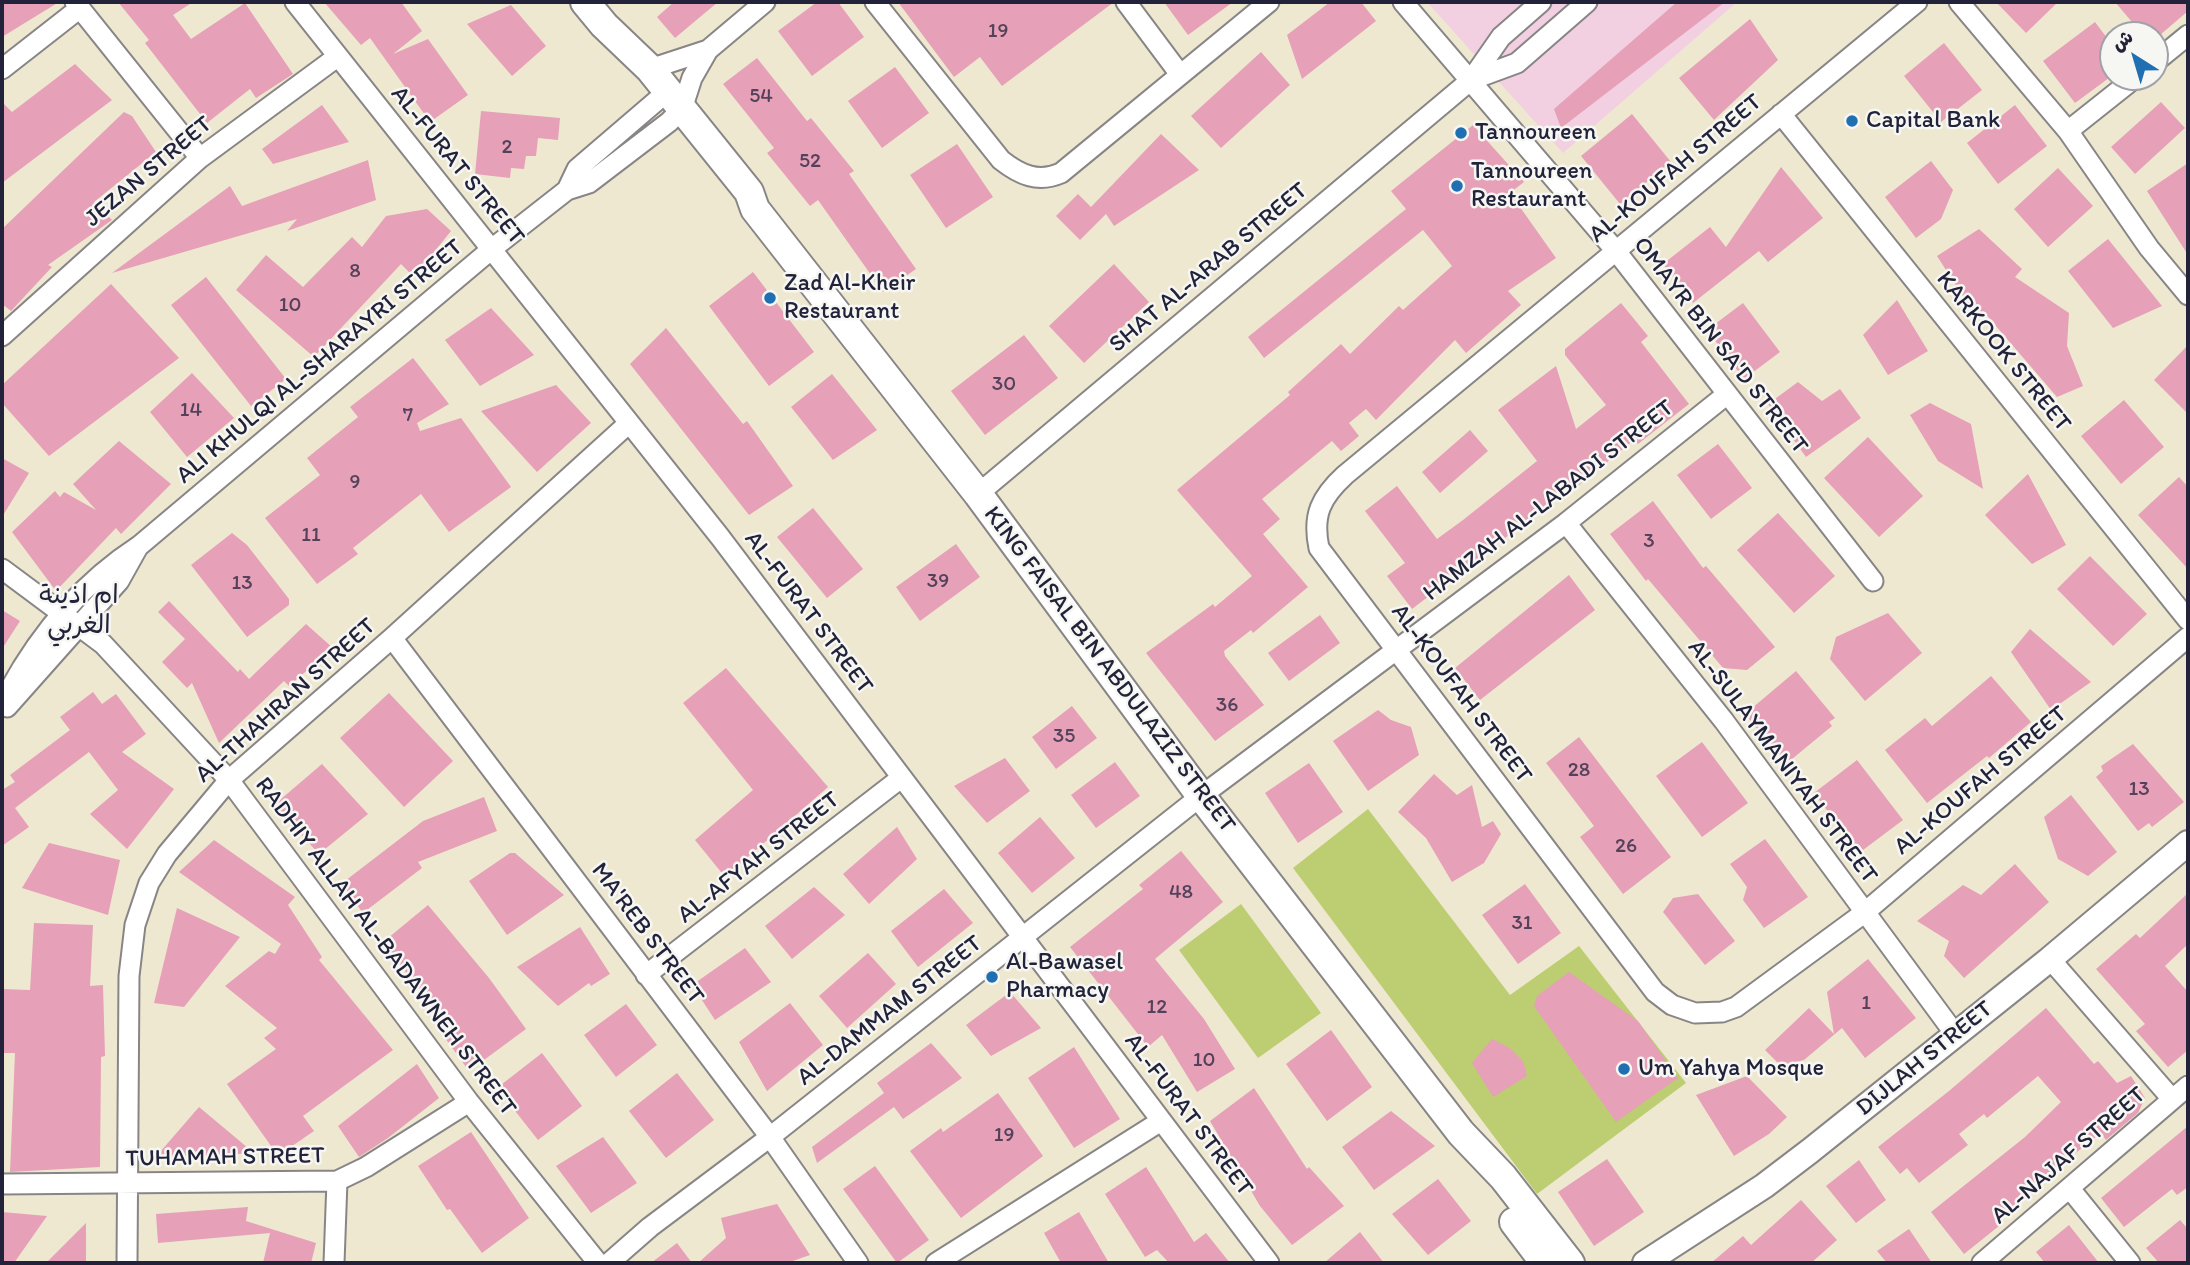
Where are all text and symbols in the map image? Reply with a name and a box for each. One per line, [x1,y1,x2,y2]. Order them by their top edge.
house number: 19 [988,19,1008,45]
north arrow [2099,21,2169,91]
text: ش [2107,25,2138,56]
street label: AL-FURAT STREET [384,81,530,251]
house number: 54 [749,84,773,110]
street label: AL-KOUFAH STREET [1584,88,1768,250]
place label: Capital Bank [1866,107,2000,135]
street label: JEZAN STREET [79,110,219,234]
marker: Capital Bank [1844,113,1860,129]
place label: Tannoureen [1475,119,1596,147]
marker: Tannoureen [1453,125,1469,141]
house number: 2 [501,135,513,161]
house number: 52 [799,149,821,175]
place label: Tannoureen Restaurant [1471,158,1592,214]
street label: SHAT AL-ARAB STREET [1104,177,1314,359]
marker: Tannoureen Restaurant [1449,178,1465,194]
street label: OMAYR BIN SA'D STREET [1626,232,1814,460]
street label: ALI KHULQI AL-SHARAYRI STREET [171,234,469,490]
house number: 8 [349,259,361,285]
street label: KARKOOK STREET [1929,266,2077,438]
place label: Zad Al-Kheir Restaurant [784,270,915,326]
marker: Zad Al-Kheir Restaurant [762,290,778,306]
house number: 10 [279,293,301,319]
house number: 30 [992,372,1016,398]
street label: HAMZAH AL-LABADI STREET [1418,394,1680,608]
house number: 14 [180,398,202,424]
house number: 7 [403,403,413,429]
house number: 9 [350,470,360,496]
street label: KING FAISAL BIN ABDULAZIZ STREET [977,501,1241,839]
house number: 11 [301,523,321,549]
street label: AL-FURAT STREET [737,526,879,700]
house number: 3 [1643,529,1655,555]
house number: 39 [927,569,949,595]
house number: 13 [231,571,253,597]
district label: ام اذينة الغربي [39,580,119,642]
street label: AL-KOUFAH STREET [1384,599,1538,789]
street label: AL-THAHRAN STREET [190,612,382,790]
street label: AL-SULAYMANIYAH STREET [1681,634,1883,890]
house number: 36 [1216,693,1238,719]
street label: AL-KOUFAH STREET [1889,700,2073,862]
house number: 35 [1053,724,1075,750]
house number: 28 [1568,758,1590,784]
street label: RADHIY ALLAH AL-BADAWNEH STREET [248,772,522,1122]
house number: 13 [2128,777,2150,803]
street label: AL-AFYAH STREET [672,786,846,930]
house number: 26 [1615,834,1637,860]
street label: MA'REB STREET [584,857,710,1011]
house number: 48 [1169,880,1193,906]
house number: 31 [1511,911,1533,937]
street label: AL-DAMMAM STREET [792,930,988,1092]
place label: Al-Bawasel Pharmacy [1006,949,1123,1005]
marker: Al-Bawasel Pharmacy [984,969,1000,985]
house number: 1 [1861,991,1871,1017]
house number: 12 [1147,995,1167,1021]
street label: DIJLAH STREET [1851,995,1999,1123]
street label: AL-FURAT STREET [1117,1028,1259,1202]
house number: 10 [1193,1048,1215,1074]
place label: Um Yahya Mosque [1638,1055,1824,1083]
marker: Um Yahya Mosque [1616,1061,1632,1077]
street label: AL-NAJAF STREET [1986,1081,2152,1231]
house number: 19 [994,1123,1014,1149]
street label: TUHAMAH STREET [125,1142,325,1174]

